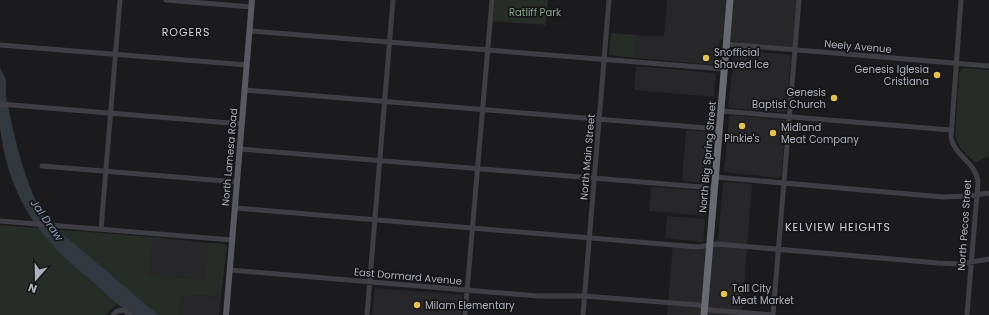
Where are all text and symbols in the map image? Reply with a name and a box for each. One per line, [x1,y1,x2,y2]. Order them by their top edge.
park label: Ratliff Park [509,5,562,20]
district label: ROGERS [162,24,210,40]
street label: Neely Avenue [824,36,892,57]
place label: Snofficial Shaved Ice [714,45,769,72]
marker: Snofficial Shaved Ice [701,53,711,63]
place label: Genesis Iglesia Cristiana [855,62,929,89]
marker: Genesis Iglesia Cristiana [932,70,942,80]
place label: Genesis Baptist Church [752,85,826,112]
marker: Genesis Baptist Church [829,93,839,103]
street label: North Big Spring Street [695,100,720,213]
street label: North Lamesa Road [218,108,241,207]
street label: North Main Street [576,113,599,201]
place label: Midland Meat Company [781,120,859,147]
marker: Pinkie's [737,121,747,131]
marker: Midland Meat Company [768,128,778,138]
place label: Pinkie's [724,131,760,146]
street label: North Pecos Street [954,179,975,271]
water label: Jal Draw [27,196,68,245]
district label: KELVIEW HEIGHTS [785,219,891,235]
north arrow [16,259,56,299]
street label: East Dormard Avenue [353,264,463,289]
text: N [26,279,39,297]
place label: Tall City Meat Market [732,281,794,308]
marker: Tall City Meat Market [719,289,729,299]
place label: Milam Elementary [425,298,515,313]
marker: Milam Elementary [412,300,422,310]

